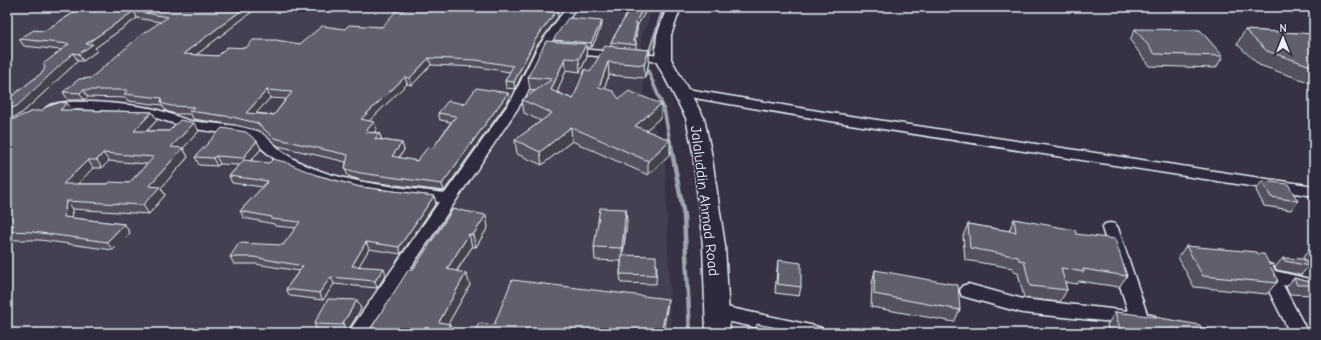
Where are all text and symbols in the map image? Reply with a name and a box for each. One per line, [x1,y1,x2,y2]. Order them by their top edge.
north arrow [1263,18,1303,58]
text: N [1279,22,1287,35]
street label: Jalaluddin Ahmad Road [687,125,723,277]

